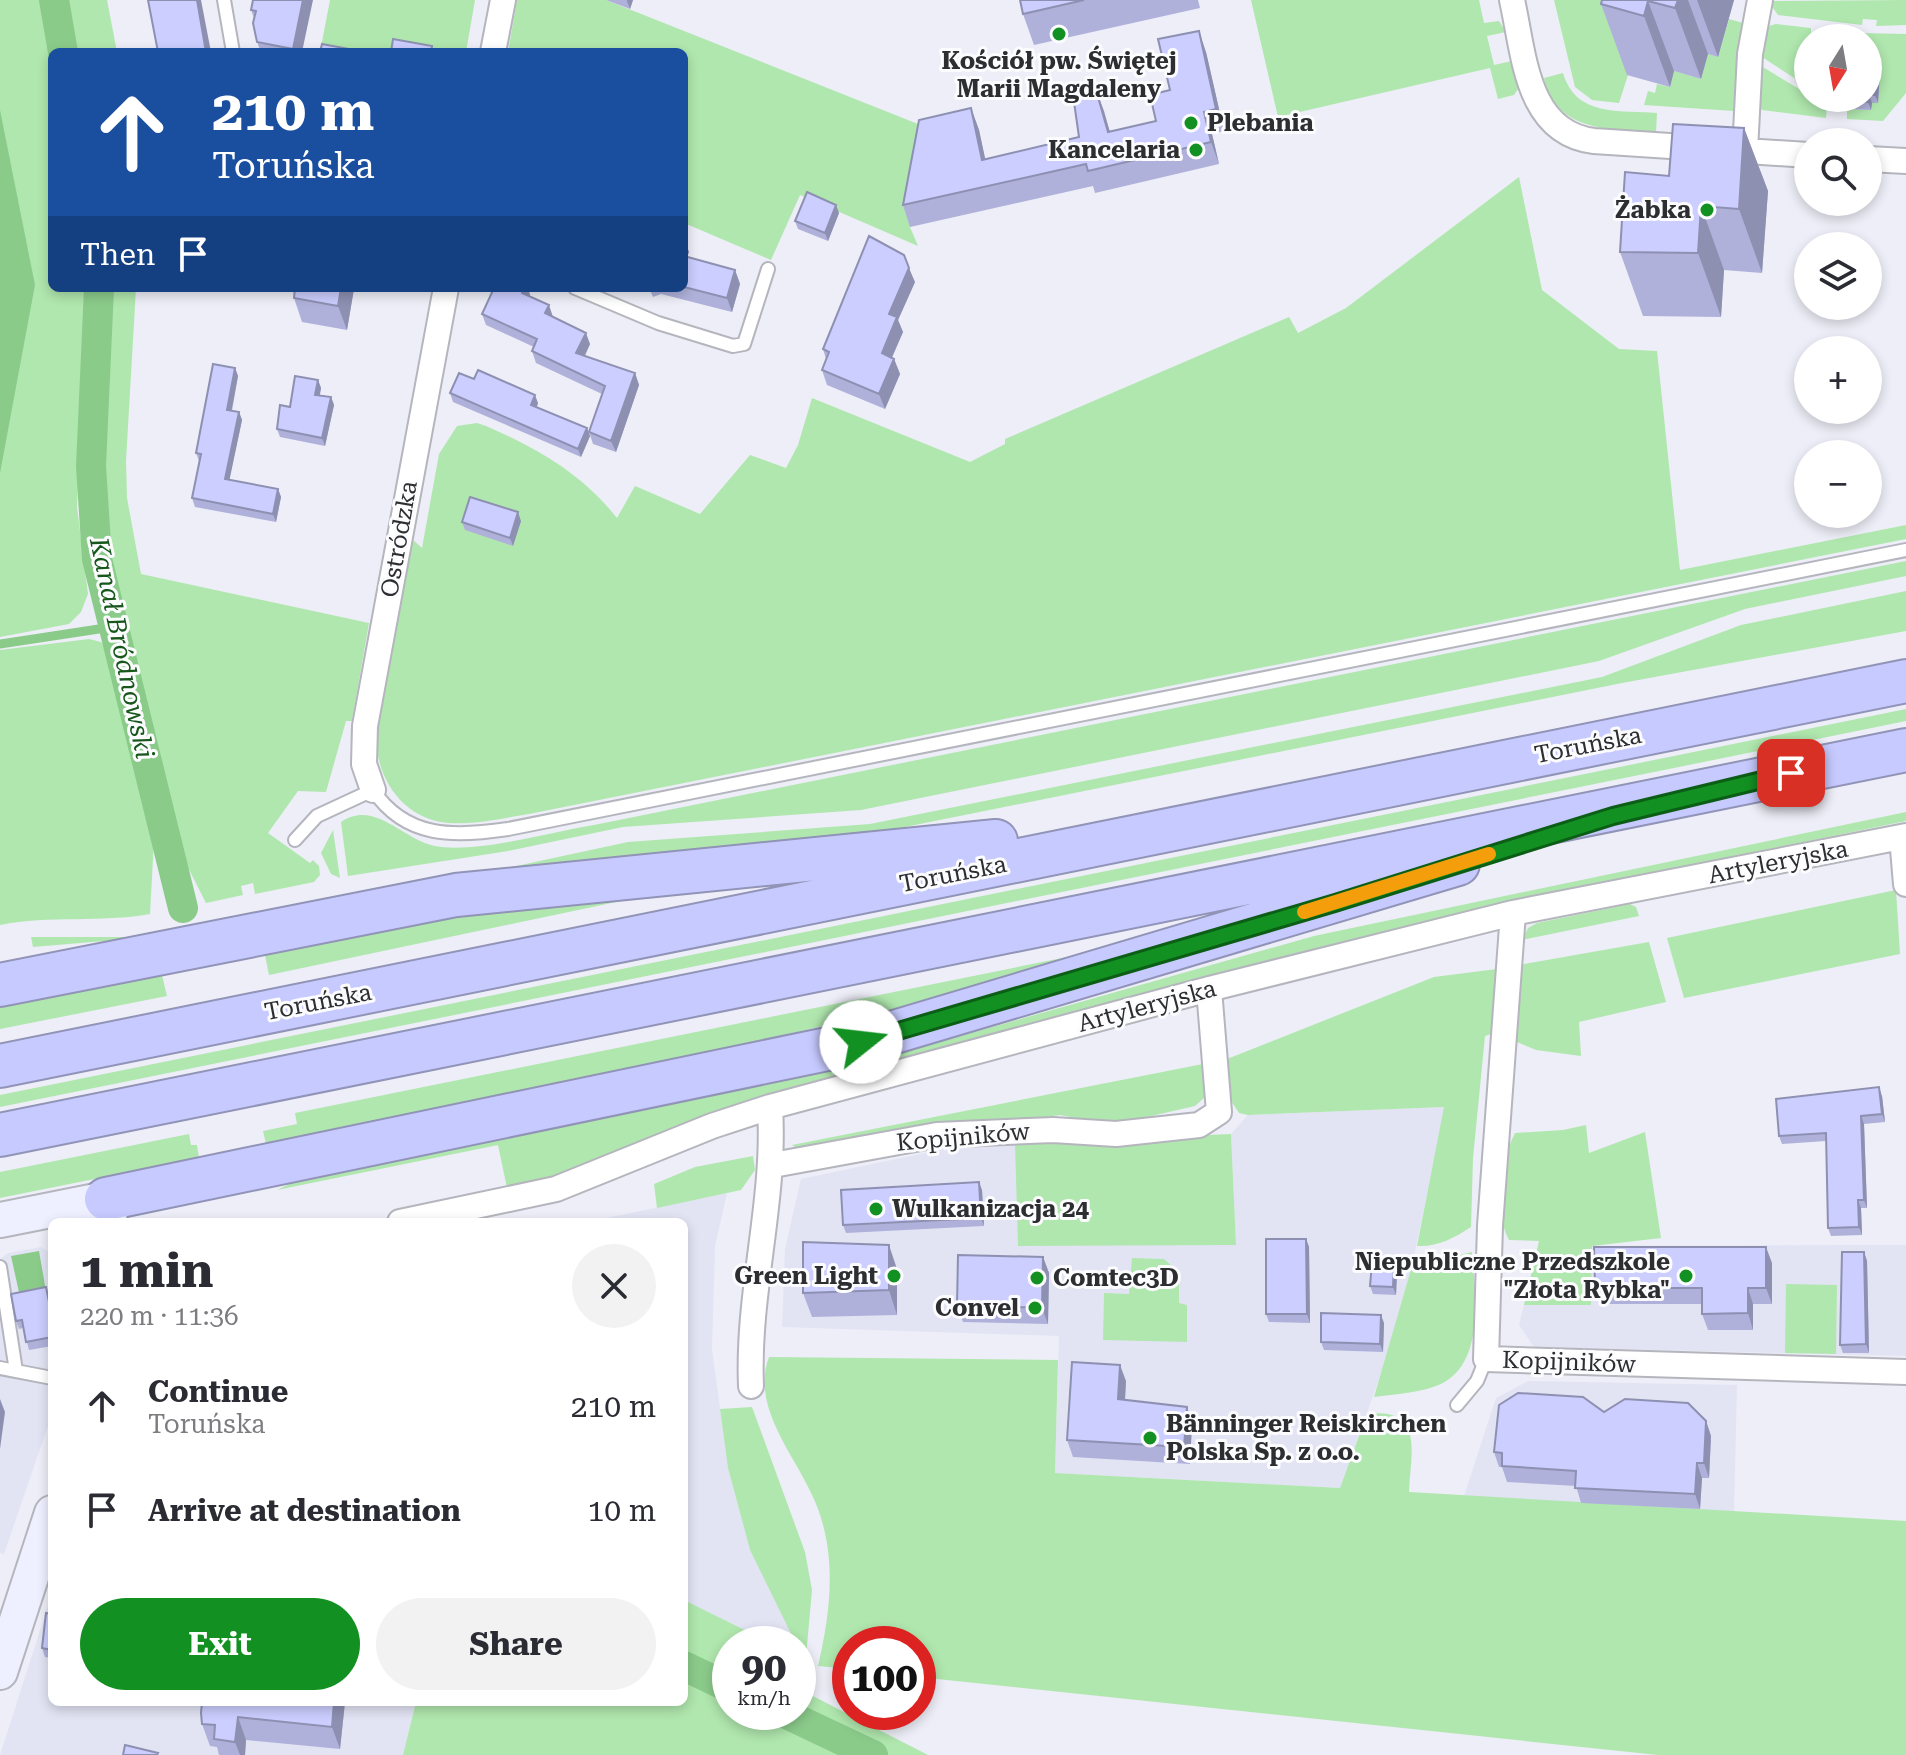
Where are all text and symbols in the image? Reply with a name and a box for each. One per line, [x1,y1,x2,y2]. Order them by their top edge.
north arrow [1794,24,1882,112]
map controls [1794,24,1882,528]
marker: Kościół pw. Świętej Marii Magdaleny [1050,25,1068,43]
place label: Kościół pw. Świętej Marii Magdaleny [941,45,1177,103]
text: 210 m [212,78,374,144]
icon: ahead [80,80,184,184]
place label: Plebania [1207,109,1314,137]
marker: Plebania [1182,114,1200,132]
button: search [1794,128,1882,216]
place label: Kancelaria [1048,136,1180,164]
marker: Kancelaria [1187,141,1205,159]
text: Toruńska [212,145,375,187]
place label: Żabka [1615,195,1691,224]
marker: Żabka [1698,201,1716,219]
icon: arrive [171,232,215,276]
button: layers [1794,232,1882,320]
text: Then [80,237,155,272]
button: + [1794,336,1882,424]
button: − [1794,440,1882,528]
street label: Ostródzka [375,479,423,599]
water label: Kanał Bródnowski [84,534,160,761]
street label: Toruńska [1532,721,1644,769]
pin [1757,739,1825,807]
icon: arrive [1769,751,1813,795]
street label: Artyleryjska [1706,835,1850,889]
street label: Toruńska [897,850,1009,898]
street label: Artyleryjska [1075,974,1219,1038]
street label: Toruńska [262,978,374,1026]
position arrow [819,1000,903,1084]
street label: Kopijników [895,1117,1031,1157]
place label: Wulkanizacja 24 [892,1195,1090,1223]
marker: Wulkanizacja 24 [867,1200,885,1218]
text: 1 min [80,1243,213,1299]
button: close [572,1244,656,1328]
place label: Niepubliczne Przedszkole "Złota Rybka" [1355,1248,1670,1304]
place label: Green Light [734,1262,878,1290]
place label: Comtec3D [1053,1264,1179,1292]
marker: Green Light [885,1267,903,1285]
marker: Niepubliczne Przedszkole "Złota Rybka" [1677,1267,1695,1285]
marker: Comtec3D [1028,1269,1046,1287]
place label: Convel [935,1294,1019,1322]
marker: Convel [1026,1299,1044,1317]
text: 220 m · 11:36 [80,1301,239,1331]
street label: Kopijników [1502,1346,1637,1378]
text: Continue [148,1374,288,1409]
icon: ahead [80,1384,124,1428]
text: 210 m [571,1389,656,1424]
text: Toruńska [148,1409,265,1439]
place label: Bänninger Reiskirchen Polska Sp. z o.o. [1166,1410,1446,1466]
marker: Bänninger Reiskirchen Polska Sp. z o.o. [1141,1429,1159,1447]
icon: arrive [80,1488,124,1532]
text: Arrive at destination [148,1493,461,1528]
text: 10 m [587,1493,656,1528]
button: Exit [80,1598,360,1690]
button: Share [376,1598,656,1690]
speed limit sign: 100 [832,1626,936,1730]
text: 90 [742,1644,786,1691]
text: km/h [737,1686,791,1710]

